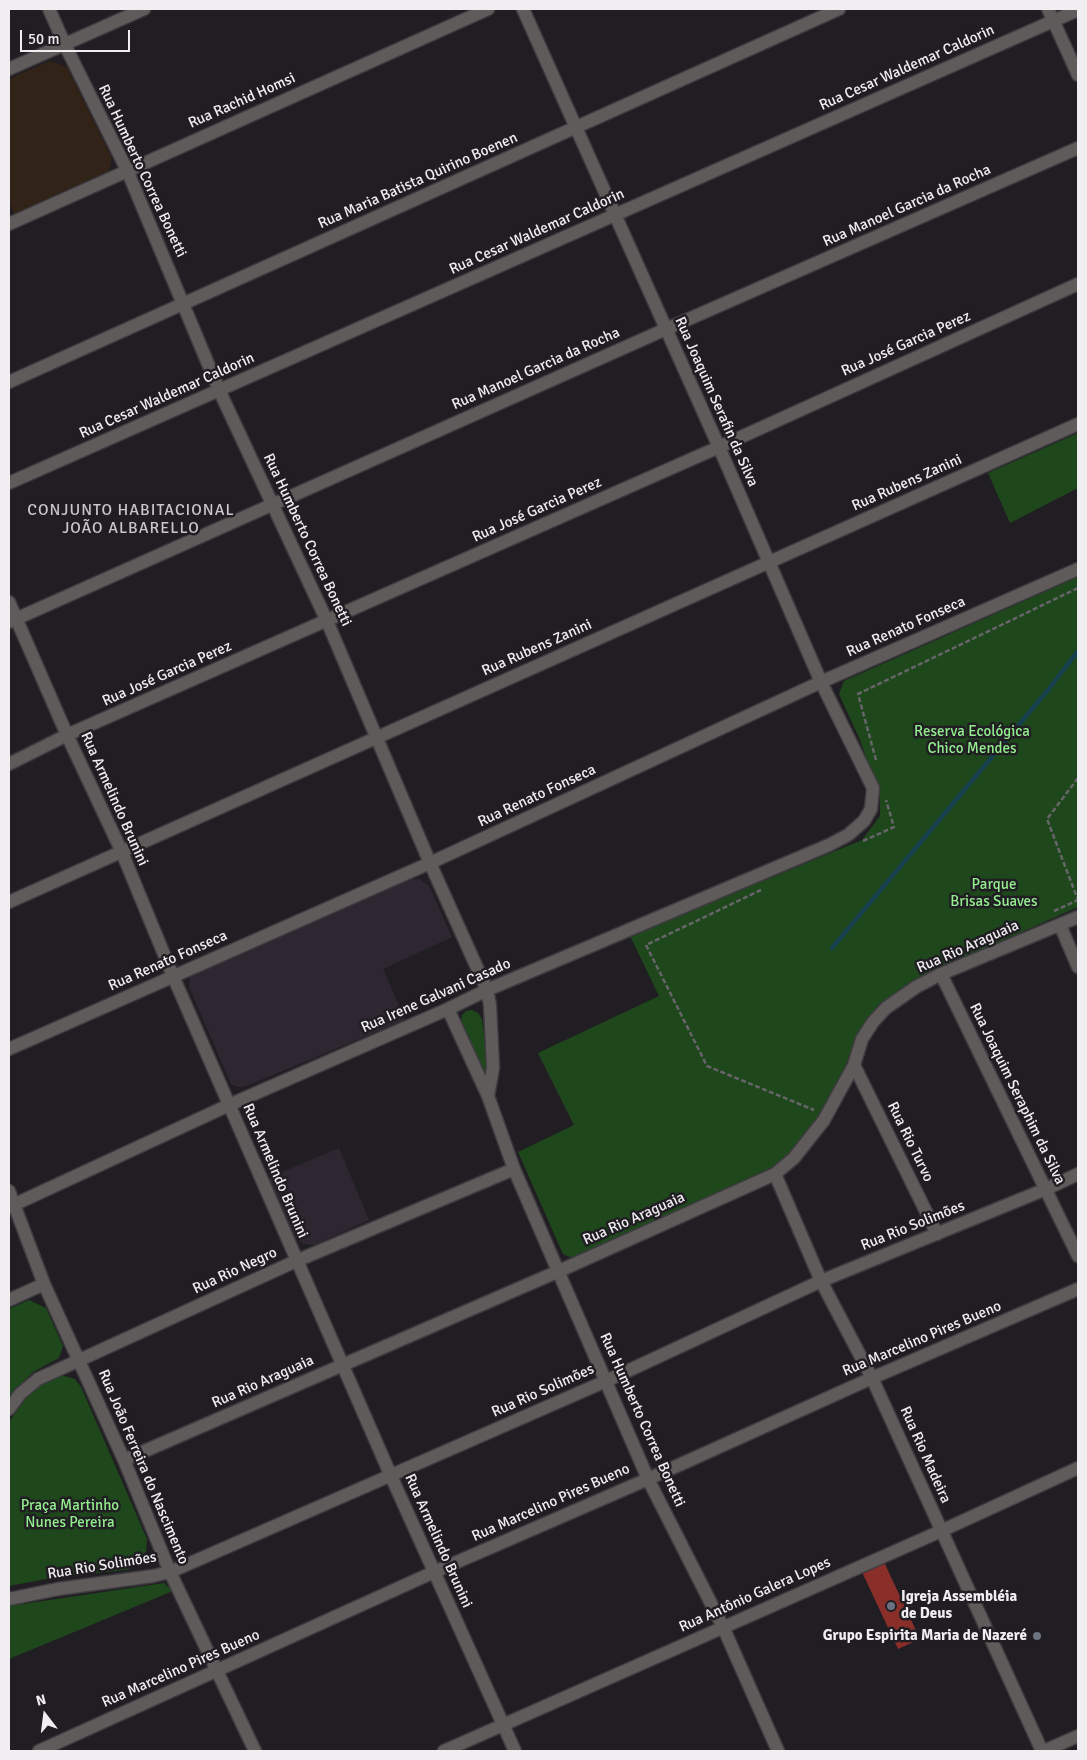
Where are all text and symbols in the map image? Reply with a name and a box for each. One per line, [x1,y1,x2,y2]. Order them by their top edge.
scale bar [22,20,132,52]
street label: Rua Cesar Waldemar Caldorin [817,21,997,115]
text: 50 m [28,30,59,48]
street label: Rua Rachid Homsi [186,69,298,133]
street label: Rua Humberto Correa Bonetti [94,82,190,260]
street label: Rua Maria Batista Quirino Boenen [316,129,520,233]
street label: Rua Manoel Garcia da Rocha [820,161,994,251]
street label: Rua Cesar Waldemar Caldorin [447,185,627,279]
street label: Rua José Garcia Perez [839,307,973,381]
street label: Rua Joaquim Serafin da Silva [670,314,762,490]
street label: Rua Manoel Garcia da Rocha [449,324,623,414]
street label: Rua Cesar Waldemar Caldorin [77,349,257,443]
street label: Rua Humberto Correa Bonetti [259,451,355,629]
street label: Rua Rubens Zanini [849,451,965,515]
street label: Rua José Garcia Perez [470,473,604,547]
district label: CONJUNTO HABITACIONAL JOÃO ALBARELLO [25,501,237,539]
street label: Rua Renato Fonseca [844,593,968,661]
street label: Rua Rubens Zanini [479,616,595,680]
street label: Rua José Garcia Perez [100,637,234,711]
park label: Reserva Ecológica Chico Mendes [914,723,1030,758]
street label: Rua Armelindo Brunini [76,729,152,869]
street label: Rua Renato Fonseca [475,761,599,831]
park label: Parque Brisas Suaves [950,876,1038,911]
street label: Rua Rio Araguaia [914,917,1022,977]
street label: Rua Renato Fonseca [106,927,230,995]
street label: Rua Irene Galvani Casado [358,955,514,1037]
street label: Rua Joaquim Seraphim da Silva [965,1000,1069,1188]
street label: Rua Rio Turvo [883,1099,937,1185]
street label: Rua Armelindo Brunini [238,1101,312,1241]
street label: Rua Rio Araguaia [580,1189,688,1249]
street label: Rua Rio Solimões [858,1197,968,1255]
street label: Rua Rio Negro [190,1244,280,1298]
street label: Rua Marcelino Pires Bueno [840,1297,1004,1381]
street label: Rua Humberto Correa Bonetti [595,1330,689,1510]
street label: Rua Rio Araguaia [209,1352,317,1412]
street label: Rua Rio Solimões [489,1360,597,1422]
street label: Rua João Ferreira do Nascimento [94,1367,192,1567]
street label: Rua Rio Madeira [896,1404,954,1506]
street label: Rua Marcelino Pires Bueno [469,1460,633,1546]
street label: Rua Armelindo Brunini [400,1471,476,1611]
park label: Praça Martinho Nunes Pereira [21,1497,119,1532]
street label: Rua Rio Solimões [46,1548,158,1584]
street label: Rua Antônio Galera Lopes [676,1553,834,1637]
place label: Igreja Assembléia de Deus [901,1588,1017,1623]
marker: Igreja Assembléia de Deus [885,1600,897,1612]
street label: Rua Marcelino Pires Bueno [99,1626,263,1712]
place label: Grupo Espirita Maria de Nazeré [823,1627,1027,1645]
marker: Grupo Espirita Maria de Nazeré [1031,1630,1043,1642]
north arrow [20,1690,70,1740]
text: N [34,1691,48,1710]

